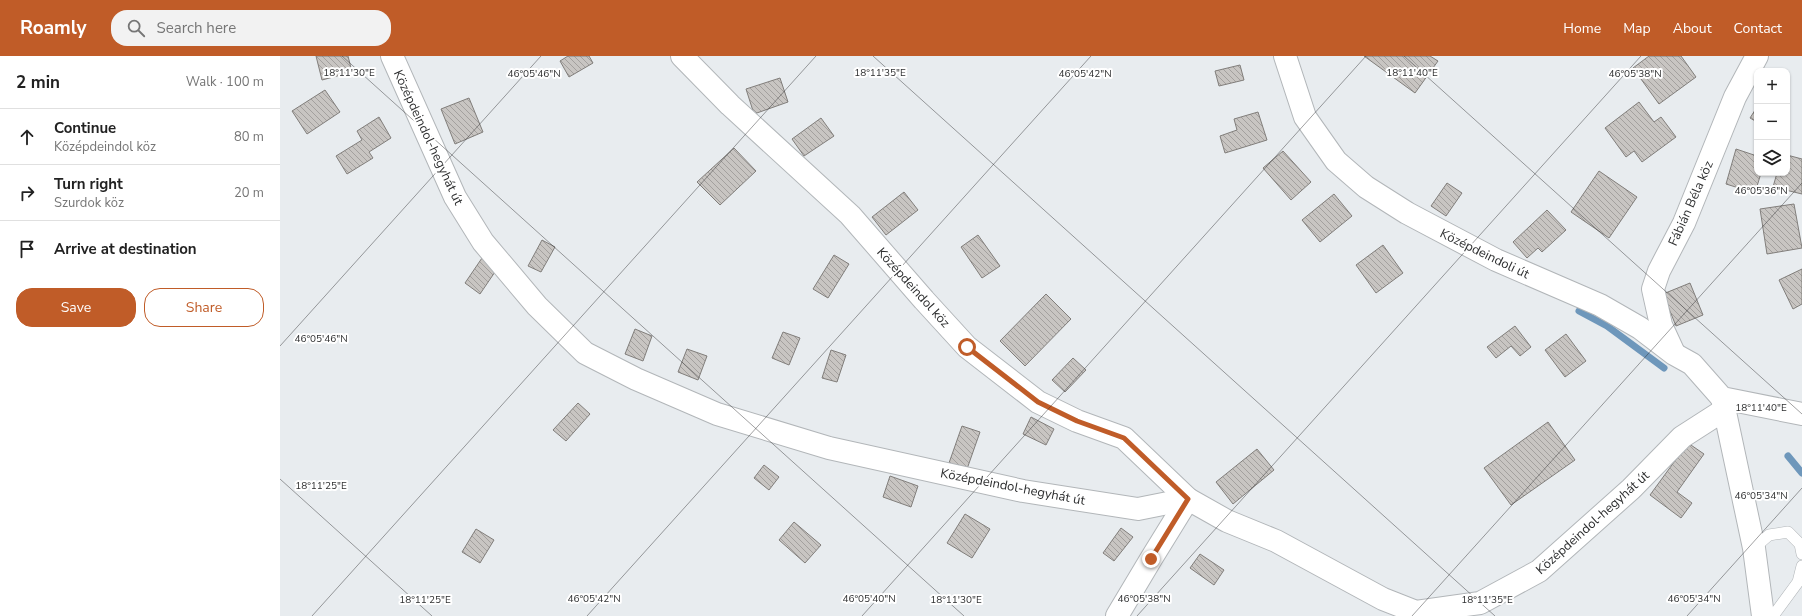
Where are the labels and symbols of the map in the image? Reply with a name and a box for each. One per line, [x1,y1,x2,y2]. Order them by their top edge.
text: 18°11'30"E [323,66,375,80]
text: 18°11'35"E [854,66,906,80]
text: 18°11'40"E [1386,66,1438,80]
street label: Középdeindol-hegyhát út [389,67,468,208]
text: 46°05'46"N [507,67,561,81]
text: 46°05'42"N [1058,67,1112,81]
text: 46°05'38"N [1608,67,1662,81]
street label: Fábián Béla köz [1664,158,1718,249]
text: 46°05'36"N [1734,184,1788,198]
street label: Középdeindoli út [1437,224,1533,283]
street label: Középdeindol köz [872,244,954,332]
text: 46°05'46"N [294,332,348,346]
route start [958,338,976,356]
text: 18°11'40"E [1735,401,1787,415]
street label: Középdeindol-hegyhát út [939,464,1087,510]
street label: Középdeindol-hegyhát út [1532,467,1654,579]
text: 18°11'25"E [295,479,347,493]
text: 46°05'34"N [1734,489,1788,503]
route end [1142,550,1160,568]
text: 46°05'42"N [567,592,621,606]
text: 46°05'40"N [842,592,896,606]
text: 46°05'38"N [1117,592,1171,606]
text: 46°05'34"N [1667,592,1721,606]
text: 18°11'25"E [399,593,451,607]
text: 18°11'30"E [930,593,982,607]
text: 18°11'35"E [1461,593,1513,607]

